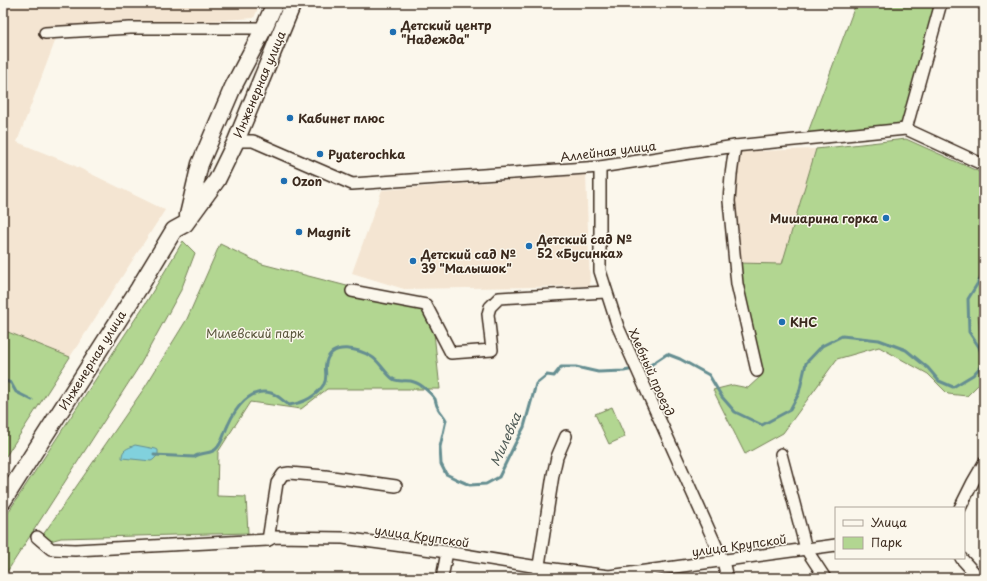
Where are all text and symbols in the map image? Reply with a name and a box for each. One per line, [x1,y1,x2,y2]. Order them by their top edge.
place label: Детский центр "Надежда" [400,16,492,48]
street label: Инженерная улица [228,27,290,140]
marker: Детский центр "Надежда" [388,27,398,37]
place label: Кабинет плюс [298,109,385,127]
marker: Кабинет плюс [285,113,295,123]
street label: Аллейная улица [559,136,657,166]
place label: Pyaterochka [328,145,405,163]
marker: Pyaterochka [315,149,325,159]
place label: Ozon [292,172,322,190]
marker: Ozon [279,176,289,186]
place label: Мишарина горка [770,209,878,227]
marker: Мишарина горка [881,213,891,223]
place label: Magnit [307,223,351,241]
marker: Magnit [294,227,304,237]
place label: Детский сад № 52 «Бусинка» [536,230,632,262]
marker: Детский сад № 52 «Бусинка» [524,241,534,251]
place label: Детский сад № 39 "Малышок" [420,245,516,277]
marker: Детский сад № 39 "Малышок" [408,256,418,266]
street label: Инженерная улица [54,306,130,413]
place label: КНС [790,313,817,331]
marker: КНС [777,317,787,327]
park label: Милевский парк [206,324,305,342]
street label: Хлебный проезд [625,325,679,419]
water label: Милевка [485,408,526,469]
legend [835,507,965,559]
text: Улица [871,513,907,531]
street label: улица Крупской [373,520,471,552]
street label: улица Крупской [690,529,788,561]
text: Парк [871,533,903,551]

